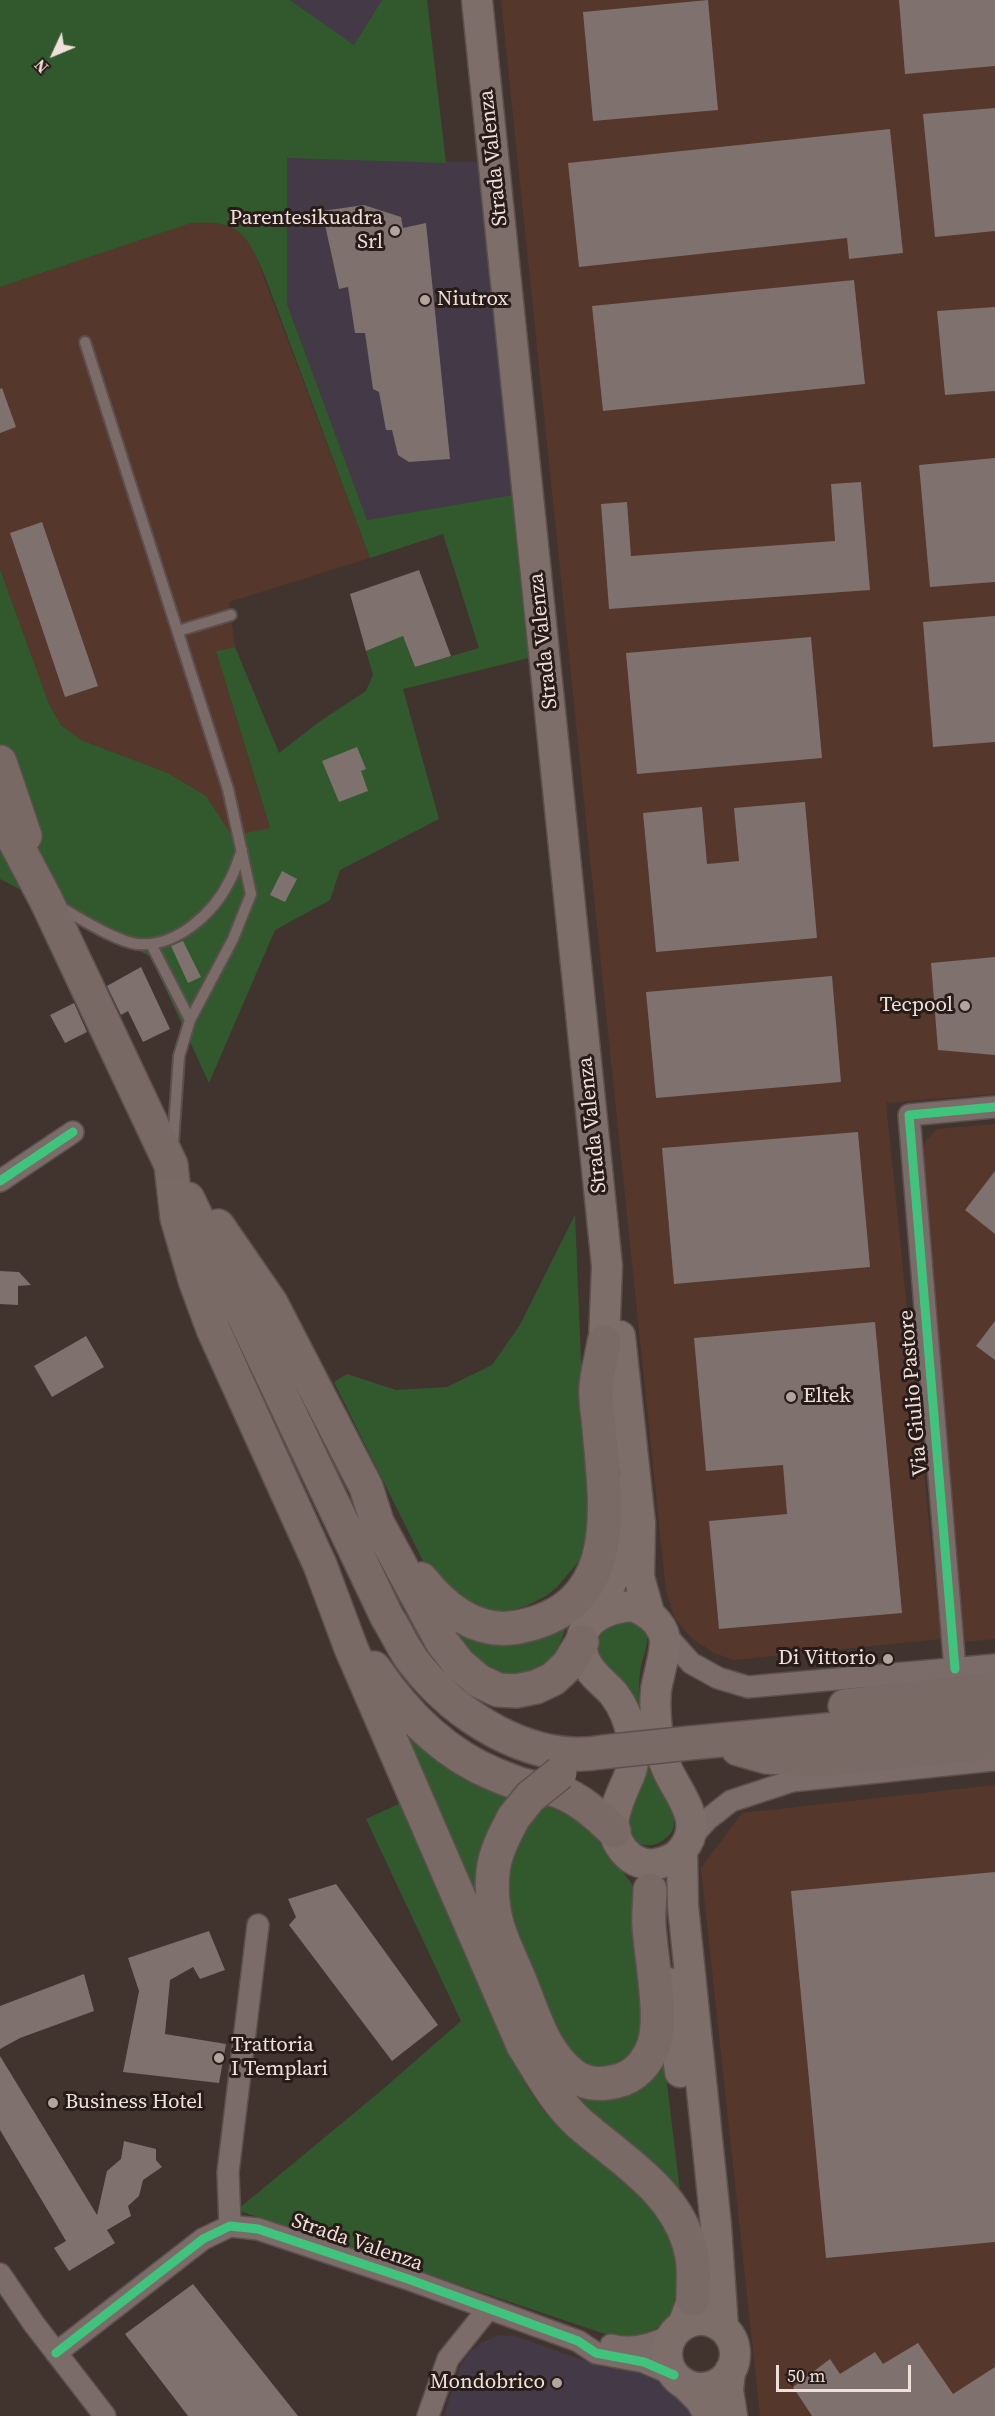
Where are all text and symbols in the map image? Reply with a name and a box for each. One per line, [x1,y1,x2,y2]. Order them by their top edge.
north arrow [24,24,84,84]
text: N [29,55,53,78]
street label: Strada Valenza [474,89,514,227]
place label: Parentesikuadra Srl [229,206,383,256]
marker: Parentesikuadra Srl [388,224,402,238]
place label: Niutrox [437,287,509,313]
marker: Niutrox [418,293,432,307]
street label: Strada Valenza [524,572,564,710]
place label: Tecpool [880,993,953,1019]
marker: Tecpool [958,999,972,1013]
street label: Strada Valenza [573,1056,613,1194]
street label: Via Giulio Pastore [894,1309,934,1477]
place label: Eltek [803,1384,851,1410]
marker: Eltek [784,1390,798,1404]
place label: Di Vittorio [778,1646,876,1672]
marker: Di Vittorio [881,1652,895,1666]
place label: Trattoria I Templari [231,2033,328,2083]
marker: Trattoria I Templari [212,2051,226,2065]
place label: Business Hotel [65,2090,203,2116]
marker: Business Hotel [46,2096,60,2110]
street label: Strada Valenza [288,2209,426,2277]
scale bar [779,2353,914,2391]
text: 50 m [787,2363,825,2388]
place label: Mondobrico [430,2370,545,2396]
marker: Mondobrico [550,2376,564,2390]

